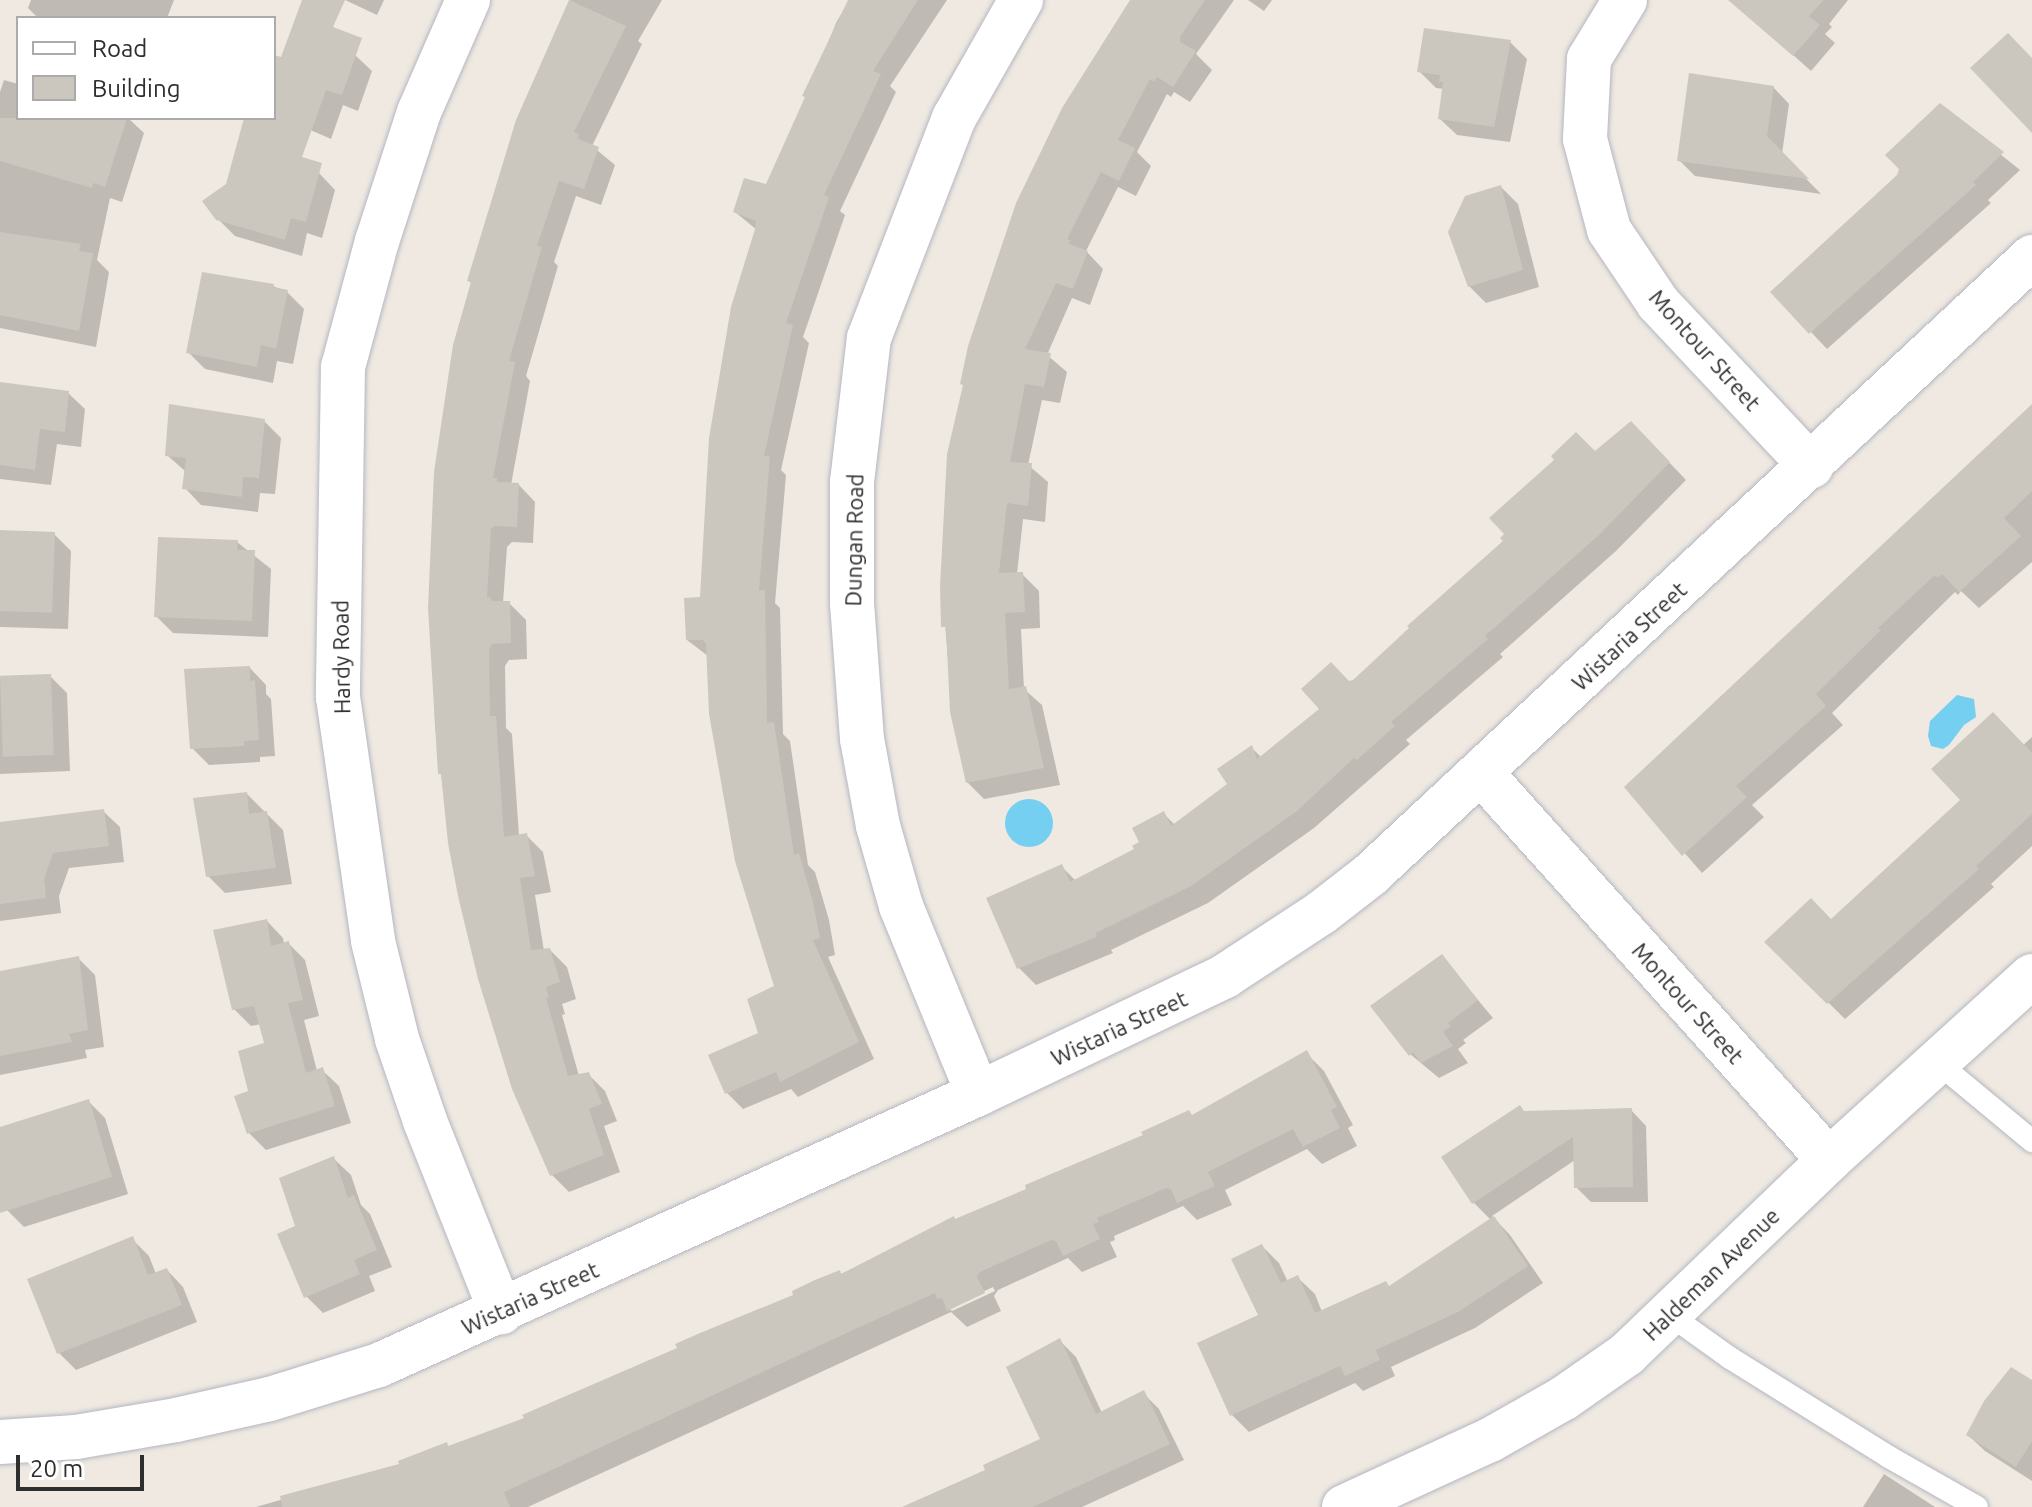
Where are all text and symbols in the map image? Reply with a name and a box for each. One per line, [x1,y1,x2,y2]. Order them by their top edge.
legend [16,16,276,120]
text: Road [92,35,147,62]
text: Building [92,75,180,102]
street label: Montour Street [1644,284,1766,416]
street label: Dungan Road [840,473,868,607]
street label: Wistaria Street [1566,576,1692,696]
street label: Hardy Road [327,600,355,714]
street label: Montour Street [1627,937,1749,1069]
street label: Wistaria Street [1047,985,1191,1071]
street label: Haldeman Avenue [1637,1202,1785,1346]
street label: Wistaria Street [457,1256,603,1340]
scale bar [20,1439,148,1489]
text: 20 m [30,1455,83,1482]

